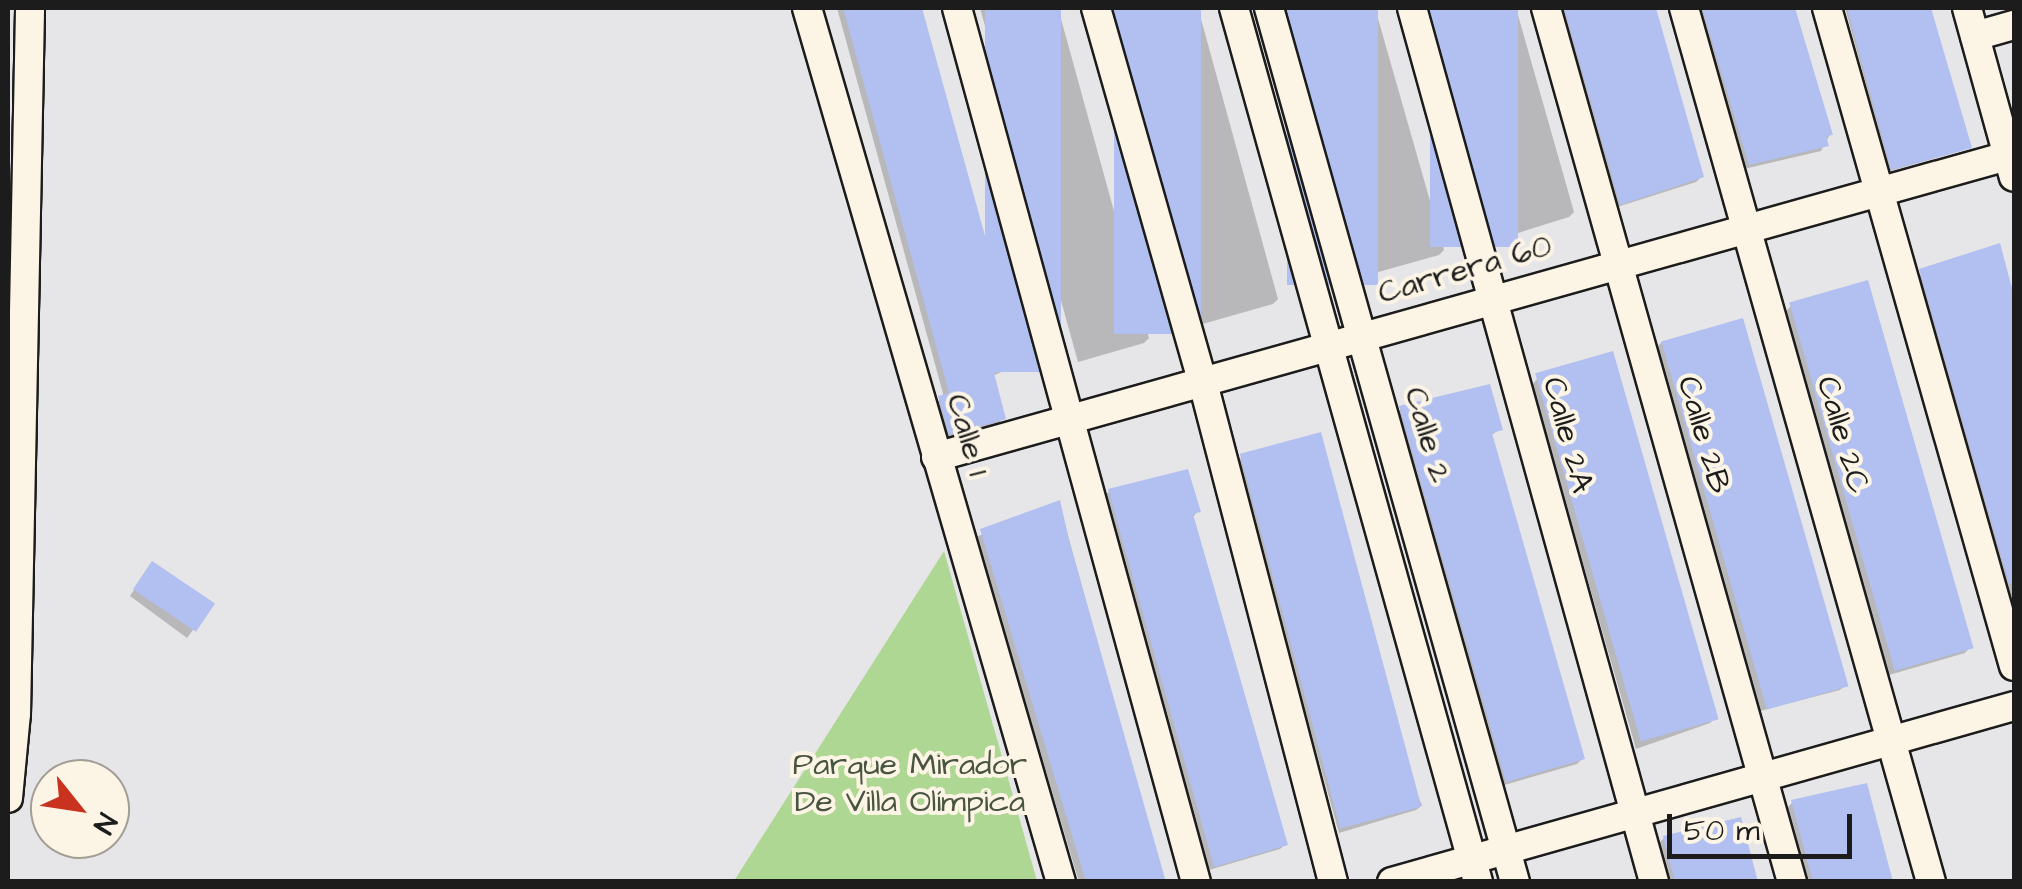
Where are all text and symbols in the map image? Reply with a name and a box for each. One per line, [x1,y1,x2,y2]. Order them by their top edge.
street label: Carrera 60 [1374,227,1556,313]
street label: Calle 2B [1668,372,1738,498]
street label: Calle 2C [1807,372,1877,498]
street label: Calle 2A [1533,373,1601,497]
street label: Calle 2 [1395,383,1459,487]
street label: Calle 1 [937,390,997,480]
park label: Parque Mirador De Villa Olímpica [793,747,1027,822]
north arrow [30,759,130,859]
scale bar [1672,794,1857,856]
text: N [83,806,126,841]
text: 50 m [1684,810,1760,852]

